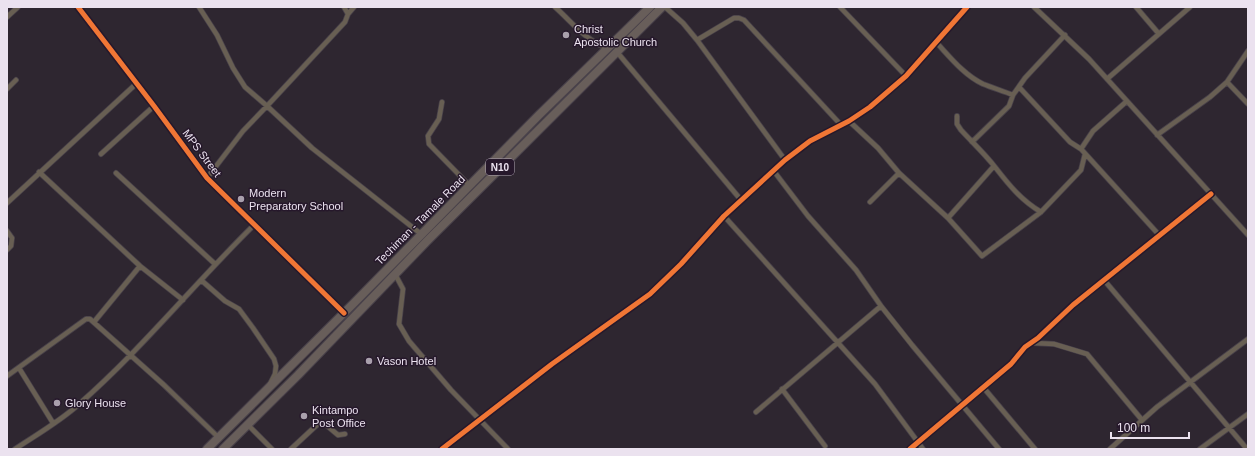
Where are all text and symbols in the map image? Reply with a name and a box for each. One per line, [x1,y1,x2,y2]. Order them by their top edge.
place label: Christ Apostolic Church [574,23,657,48]
marker: Christ Apostolic Church [561,30,571,40]
street label: MPS Street [180,127,224,179]
road number: N10 [486,159,514,175]
street label: Techiman - Tamale Road [373,173,467,267]
place label: Modern Preparatory School [249,187,343,212]
marker: Modern Preparatory School [236,194,246,204]
place label: Vason Hotel [377,355,436,367]
marker: Vason Hotel [364,356,374,366]
place label: Glory House [65,397,126,409]
marker: Glory House [52,398,62,408]
place label: Kintampo Post Office [312,404,366,429]
marker: Kintampo Post Office [299,411,309,421]
scale bar [1111,414,1189,440]
text: 100 m [1117,421,1150,435]

